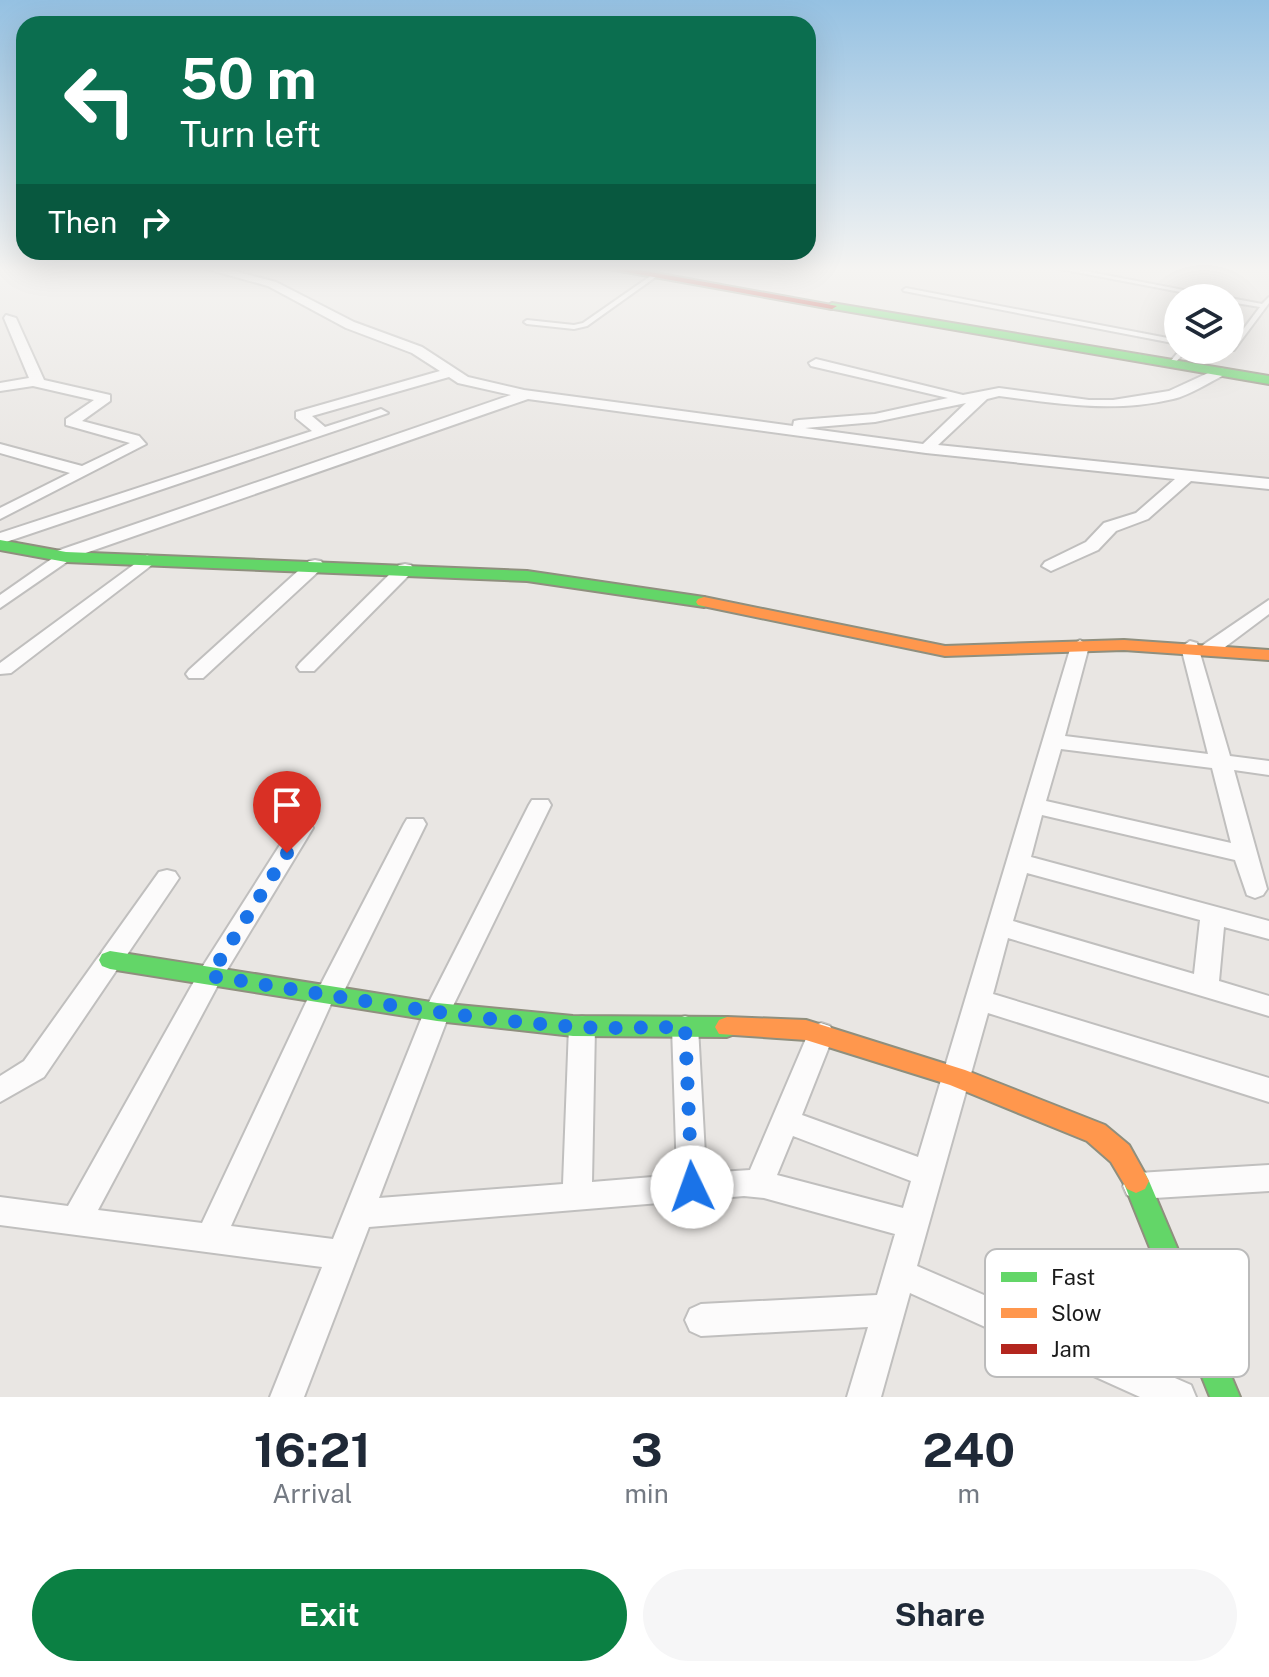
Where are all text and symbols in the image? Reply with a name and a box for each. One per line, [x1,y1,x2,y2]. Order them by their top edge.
text: 50 m [180,46,317,112]
icon: left [48,48,152,152]
text: Turn left [180,113,321,155]
icon: right [133,200,177,244]
text: Then [48,204,117,240]
map controls [1164,284,1244,364]
button: layers [1164,284,1244,364]
pin [253,771,321,853]
icon: arrive [265,783,309,827]
position arrow [650,1145,734,1229]
legend [985,1249,1249,1377]
text: Fast [1051,1264,1095,1290]
text: Slow [1051,1300,1101,1326]
text: Jam [1051,1336,1091,1362]
text: 16:21 [254,1421,371,1478]
text: 3 [631,1421,663,1478]
text: 240 [922,1421,1015,1478]
text: Arrival [272,1478,352,1509]
text: min [625,1478,669,1509]
text: m [958,1478,980,1509]
button: Exit [32,1569,627,1661]
button: Share [643,1569,1237,1661]

